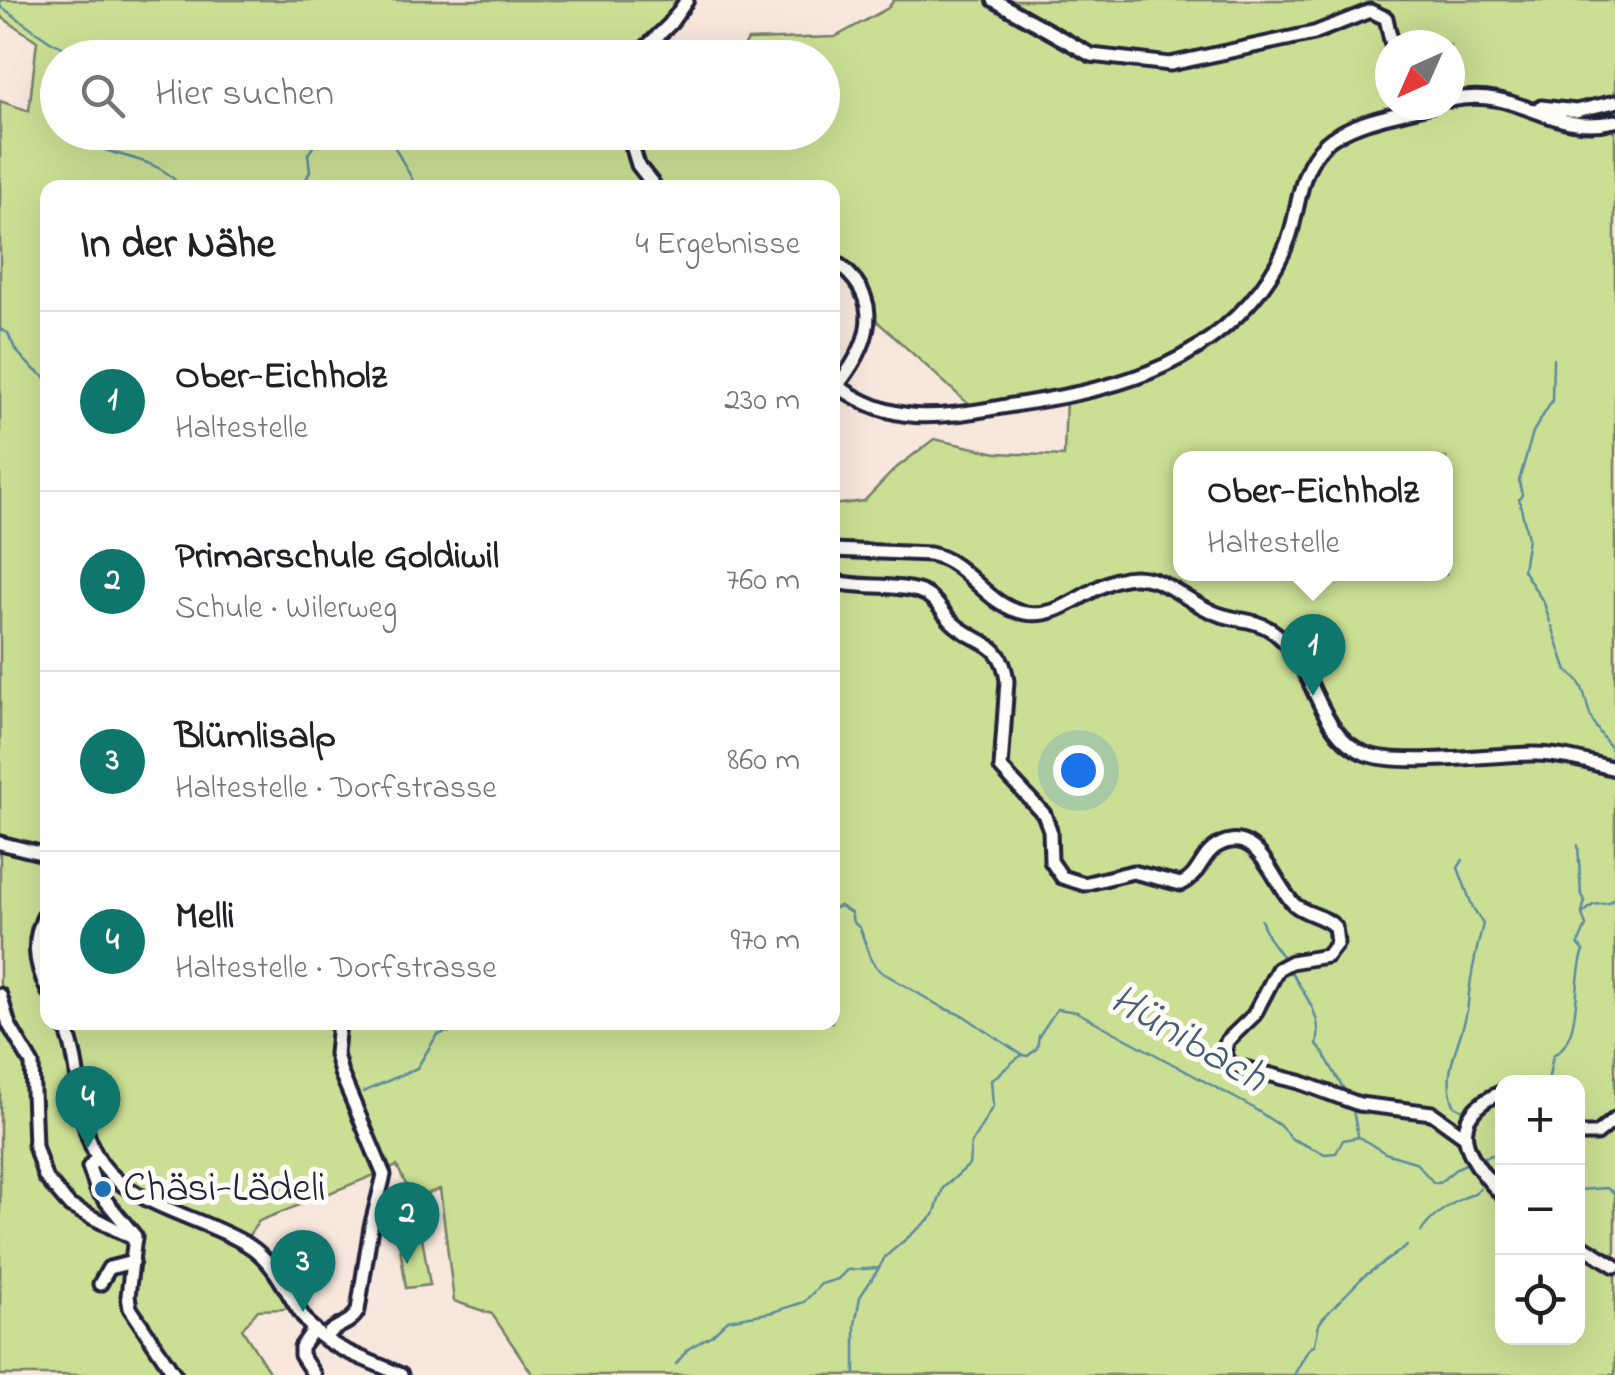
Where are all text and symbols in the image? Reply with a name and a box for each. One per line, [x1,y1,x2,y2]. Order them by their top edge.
north arrow [1375,30,1465,120]
search box [40,40,840,150]
text: Hier suchen [155,67,334,123]
icon: search [75,68,130,123]
text: In der Nähe [80,215,275,276]
text: 4 Ergebnisse [635,222,800,269]
text: Ober-Eichholz [175,350,387,406]
text: 1 [107,378,118,425]
text: 230 m [724,378,800,425]
text: Haltestelle [175,406,308,453]
popup [1173,451,1453,581]
text: Ober-Eichholz [1207,465,1419,521]
text: Haltestelle [1207,521,1340,568]
text: Primarschule Goldiwil [175,530,499,586]
text: 2 [105,558,120,605]
text: 760 m [726,558,800,605]
text: Schule · Wilerweg [175,586,397,633]
pin: 1 [1280,614,1346,696]
text: Blümlisalp [175,710,336,766]
text: 3 [106,738,119,785]
text: 860 m [727,738,800,785]
your location [1053,745,1104,796]
text: Haltestelle · Dorfstrasse [175,766,497,813]
text: Melli [175,890,235,946]
text: 4 [106,918,119,965]
text: 970 m [731,918,800,965]
text: Haltestelle · Dorfstrasse [175,946,497,993]
water label: Hünibach [1096,969,1279,1112]
pin: 4 [56,1066,120,1148]
map controls [1495,1075,1585,1345]
button: + [1495,1075,1585,1165]
place label: Chäsi-Lädeli [123,1159,326,1220]
button: − [1495,1165,1585,1255]
marker: Chäsi-Lädeli [92,1178,114,1200]
pin: 2 [374,1182,440,1264]
pin: 3 [270,1230,336,1312]
button: locate [1495,1255,1585,1345]

